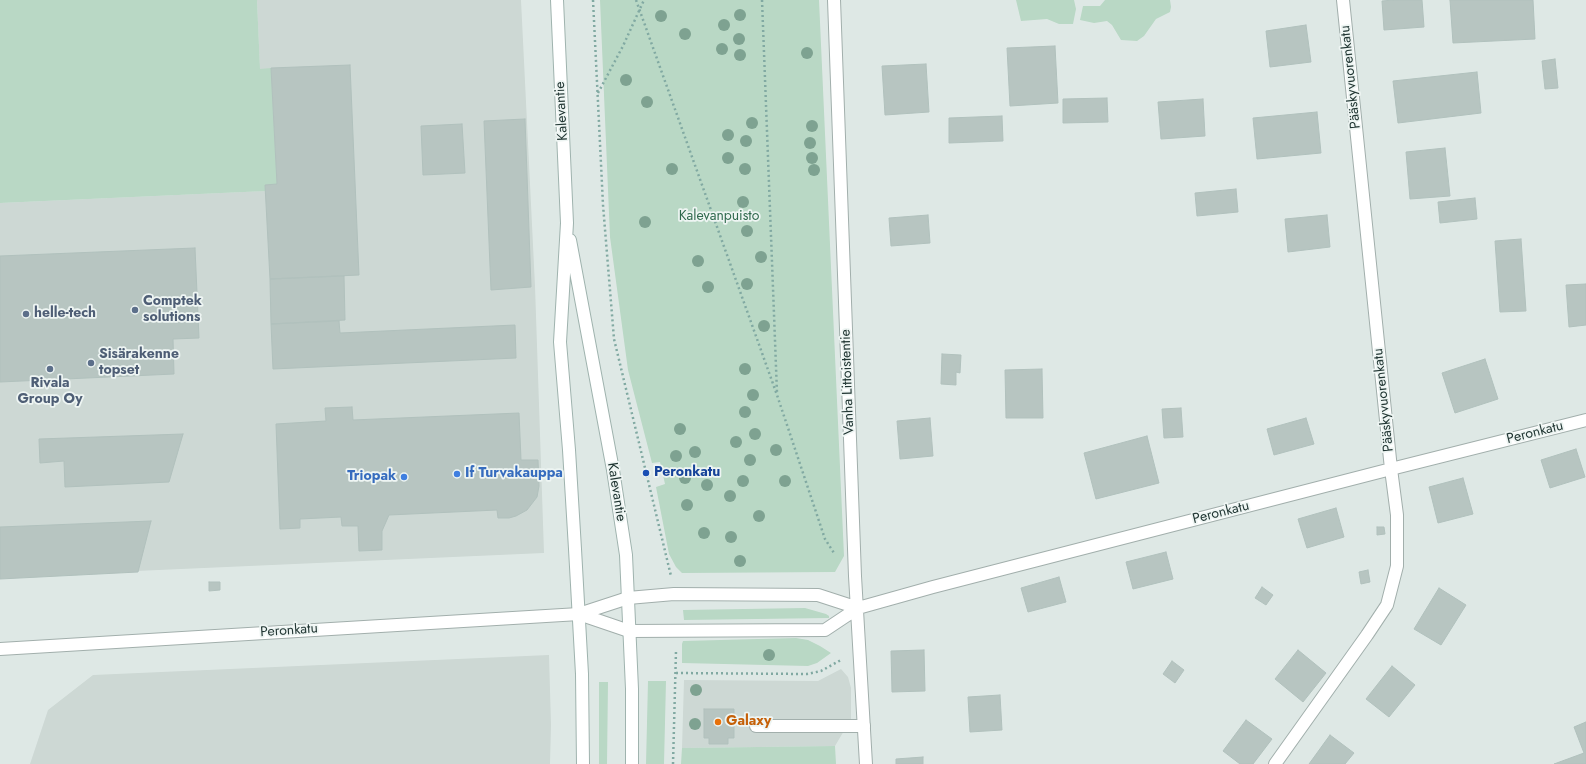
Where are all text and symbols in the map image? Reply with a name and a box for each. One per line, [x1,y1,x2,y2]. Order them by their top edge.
street label: Pääskyvuorenkatu [1337,25,1365,129]
street label: Kalevantie [552,81,572,141]
park label: Kalevanpuisto [679,209,759,225]
place label: Comptek solutions [143,294,202,326]
marker: Comptek solutions [130,305,140,315]
place label: helle-tech [34,306,96,322]
marker: helle-tech [21,309,31,319]
street label: Vanha Littoistentie [838,329,858,435]
place label: Sisärakenne topset [99,347,179,380]
street label: Pääskyvuorenkatu [1370,348,1398,452]
marker: Sisärakenne topset [86,358,96,368]
marker: Rivala Group Oy [45,364,55,374]
place label: Rivala Group Oy [17,376,83,408]
street label: Peronkatu [1505,418,1565,448]
street label: Kalevantie [603,461,629,523]
place label: Peronkatu [654,465,720,481]
place label: If Turvakauppa [465,466,563,482]
marker: Peronkatu [641,468,651,478]
place label: Triopak [347,469,396,485]
marker: If Turvakauppa [452,469,462,479]
marker: Triopak [399,472,409,482]
street label: Peronkatu [1191,498,1251,528]
street label: Peronkatu [260,621,318,641]
place label: Galaxy [726,714,771,730]
marker: Galaxy [713,717,723,727]

